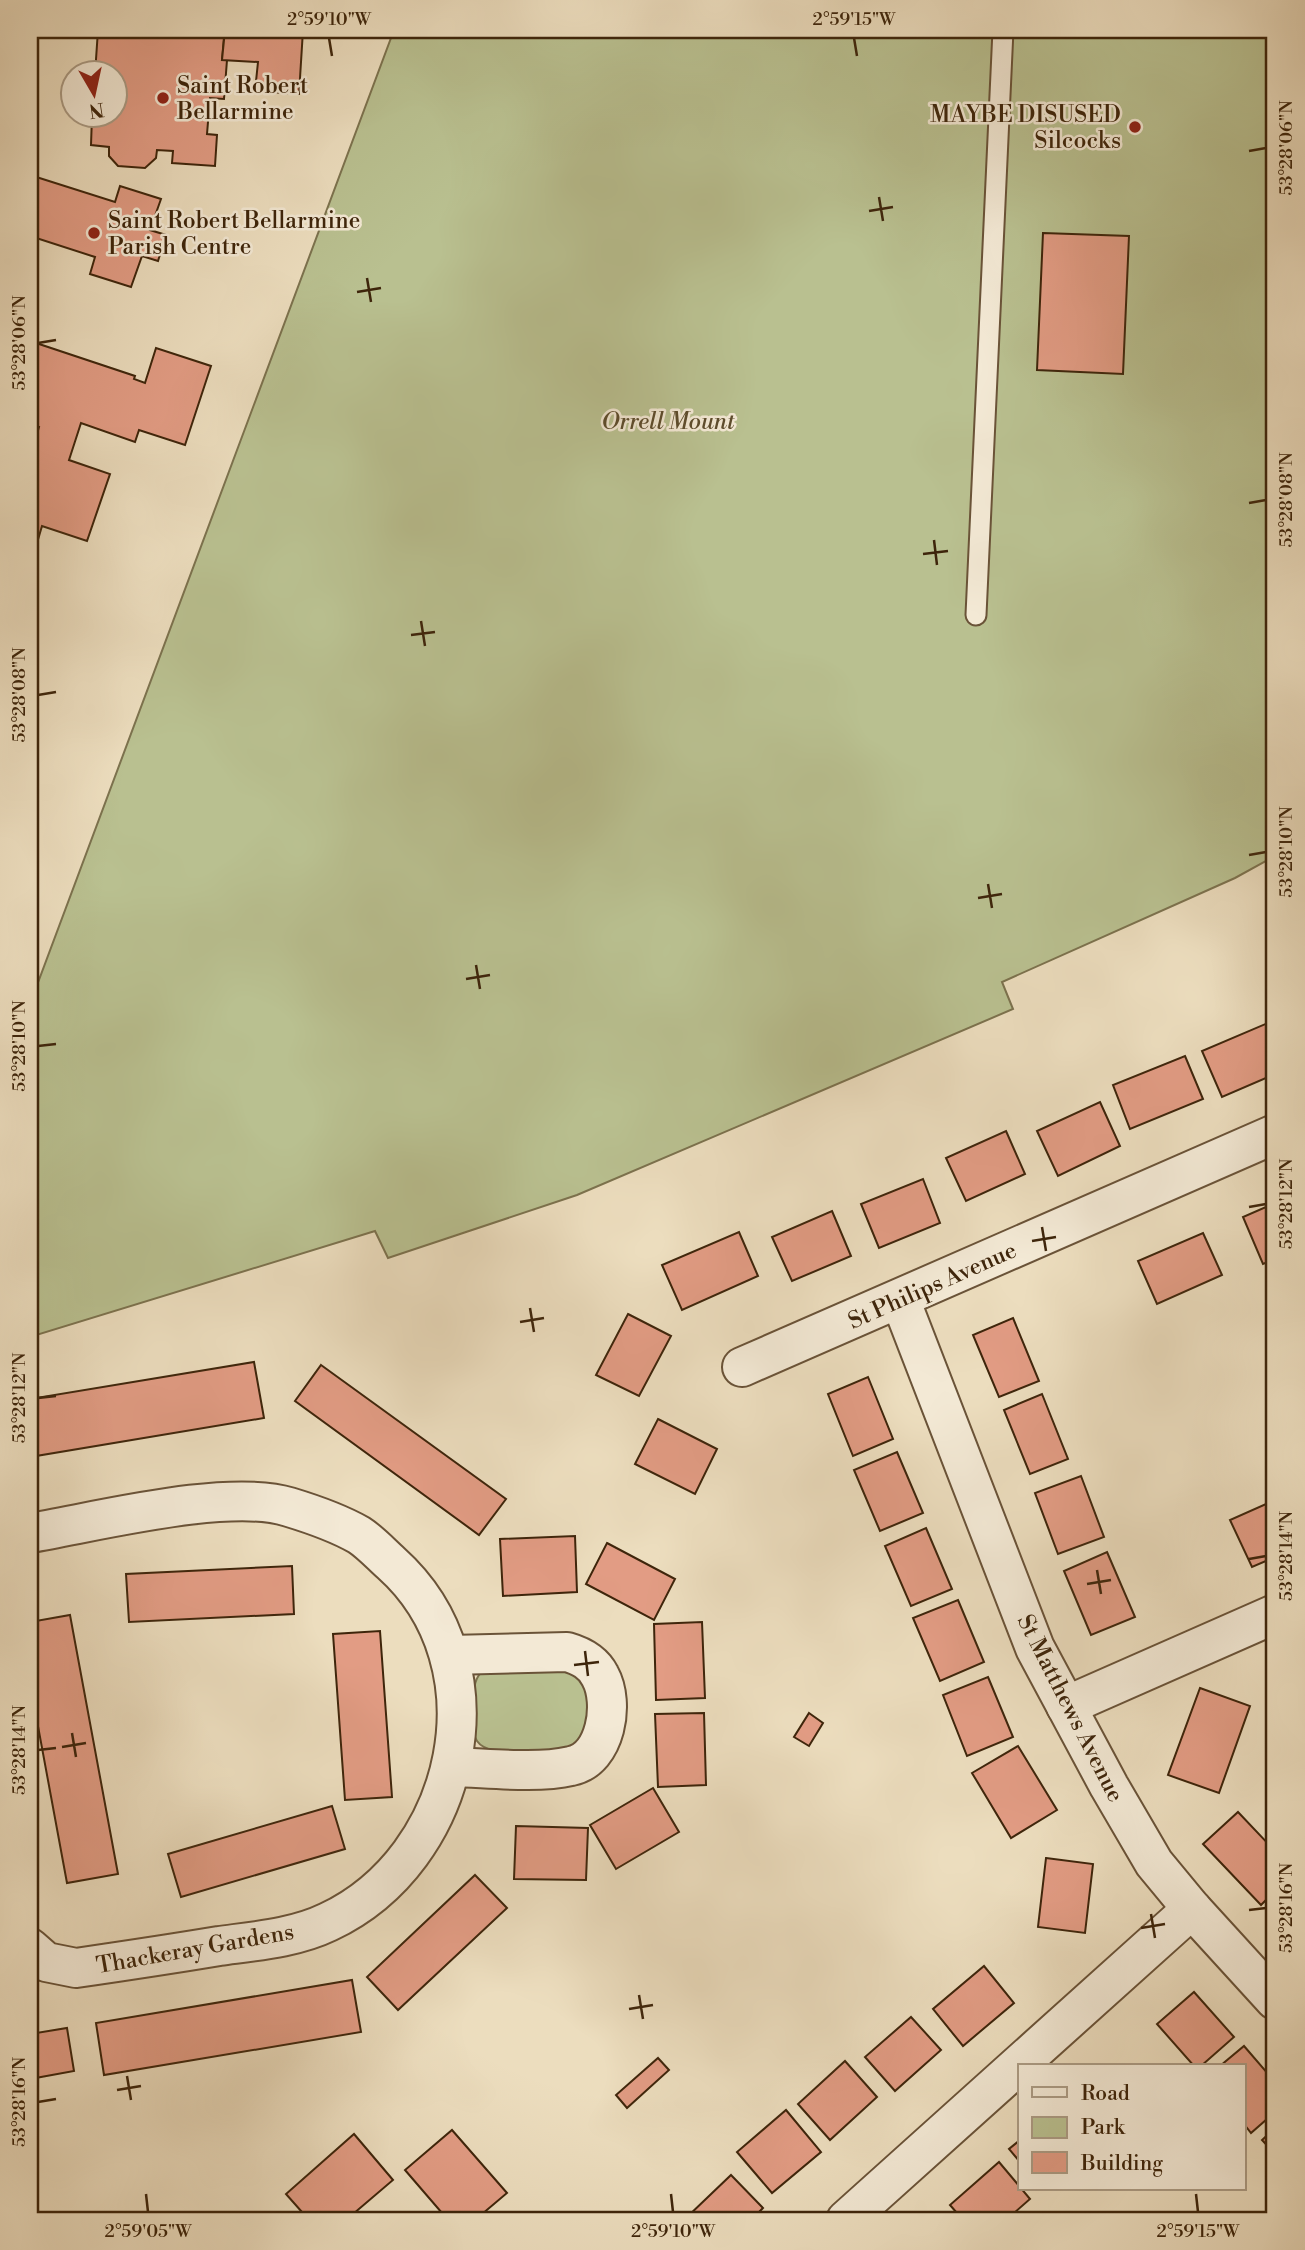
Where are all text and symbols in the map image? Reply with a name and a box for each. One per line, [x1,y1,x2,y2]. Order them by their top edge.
text: 2°59'10"W [287,8,372,31]
text: 2°59'15"W [813,8,896,31]
north arrow [60,60,130,130]
place label: Saint Robert Bellarmine [176,72,308,126]
marker: Saint Robert Bellarmine [155,90,171,106]
text: N [87,97,106,123]
text: 53°28'06"N [1275,100,1298,196]
place label: MAYBE DISUSED Silcocks [930,101,1121,155]
marker: MAYBE DISUSED Silcocks [1127,119,1143,135]
place label: Saint Robert Bellarmine Parish Centre [108,207,360,261]
marker: Saint Robert Bellarmine Parish Centre [86,225,102,241]
text: 53°28'06"N [8,295,31,391]
park label: Orrell Mount [602,408,735,436]
text: 53°28'08"N [1275,452,1298,548]
text: 53°28'08"N [8,647,31,743]
text: 53°28'10"N [1275,806,1298,898]
text: 53°28'10"N [8,1000,31,1092]
text: 53°28'12"N [1275,1158,1298,1249]
street label: St Philips Avenue [844,1236,1021,1336]
text: 53°28'12"N [8,1352,31,1443]
text: 53°28'14"N [1275,1510,1298,1601]
street label: St Matthews Avenue [1011,1610,1130,1807]
text: 53°28'14"N [8,1704,31,1795]
text: 53°28'16"N [1275,1862,1298,1953]
street label: Thackeray Gardens [94,1918,296,1980]
text: 53°28'16"N [8,2056,31,2147]
legend [1018,2064,1246,2190]
text: Road [1081,2081,1130,2107]
text: Park [1081,2115,1126,2141]
text: Building [1080,2151,1163,2177]
text: 2°59'05"W [105,2220,192,2243]
text: 2°59'10"W [631,2220,716,2243]
text: 2°59'15"W [1157,2220,1240,2243]

